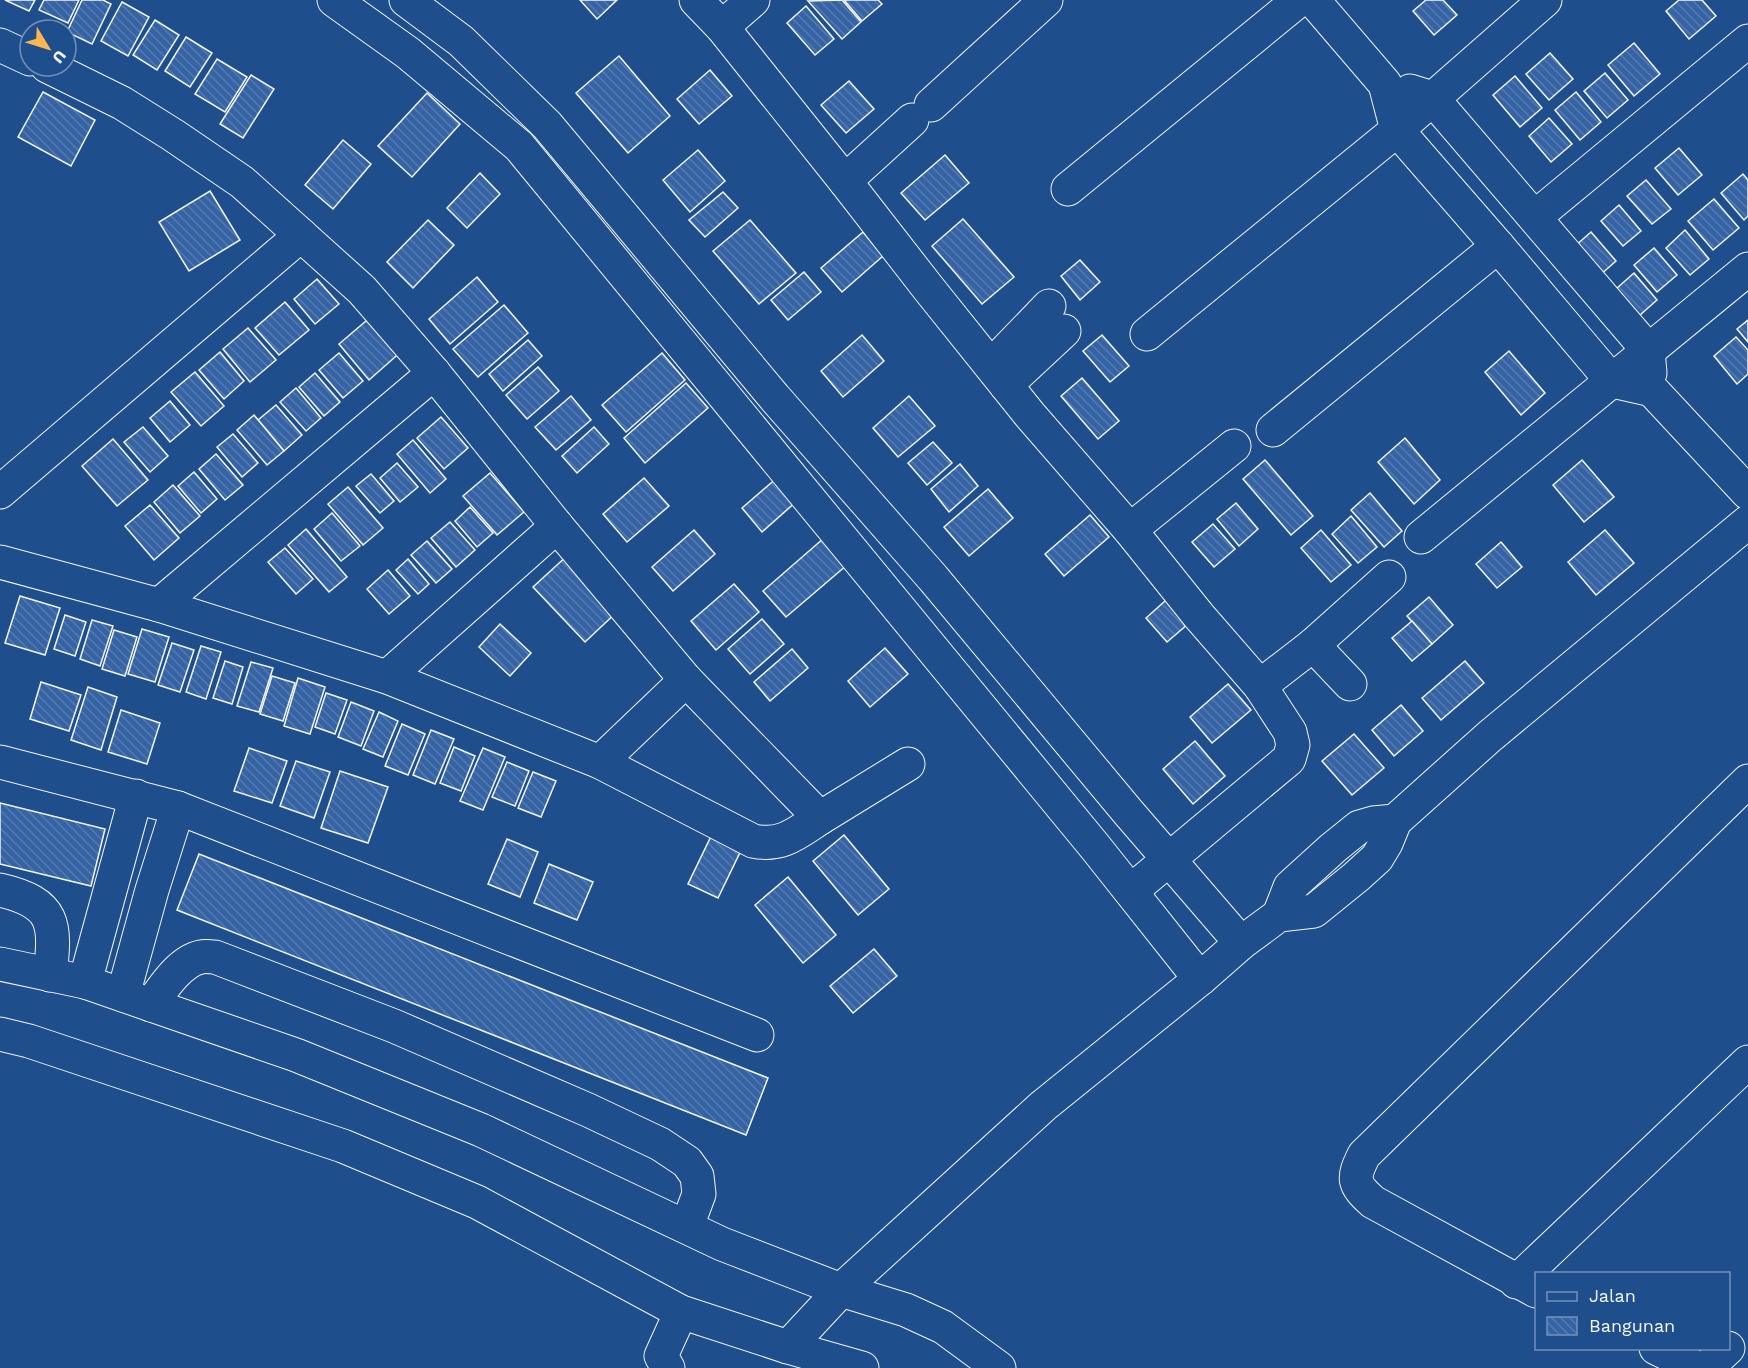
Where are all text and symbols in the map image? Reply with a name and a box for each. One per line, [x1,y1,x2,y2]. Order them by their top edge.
north arrow [18,18,78,78]
text: U [48,47,70,67]
legend [1535,1272,1730,1350]
text: Jalan [1589,1285,1636,1306]
text: Bangunan [1589,1315,1675,1336]

